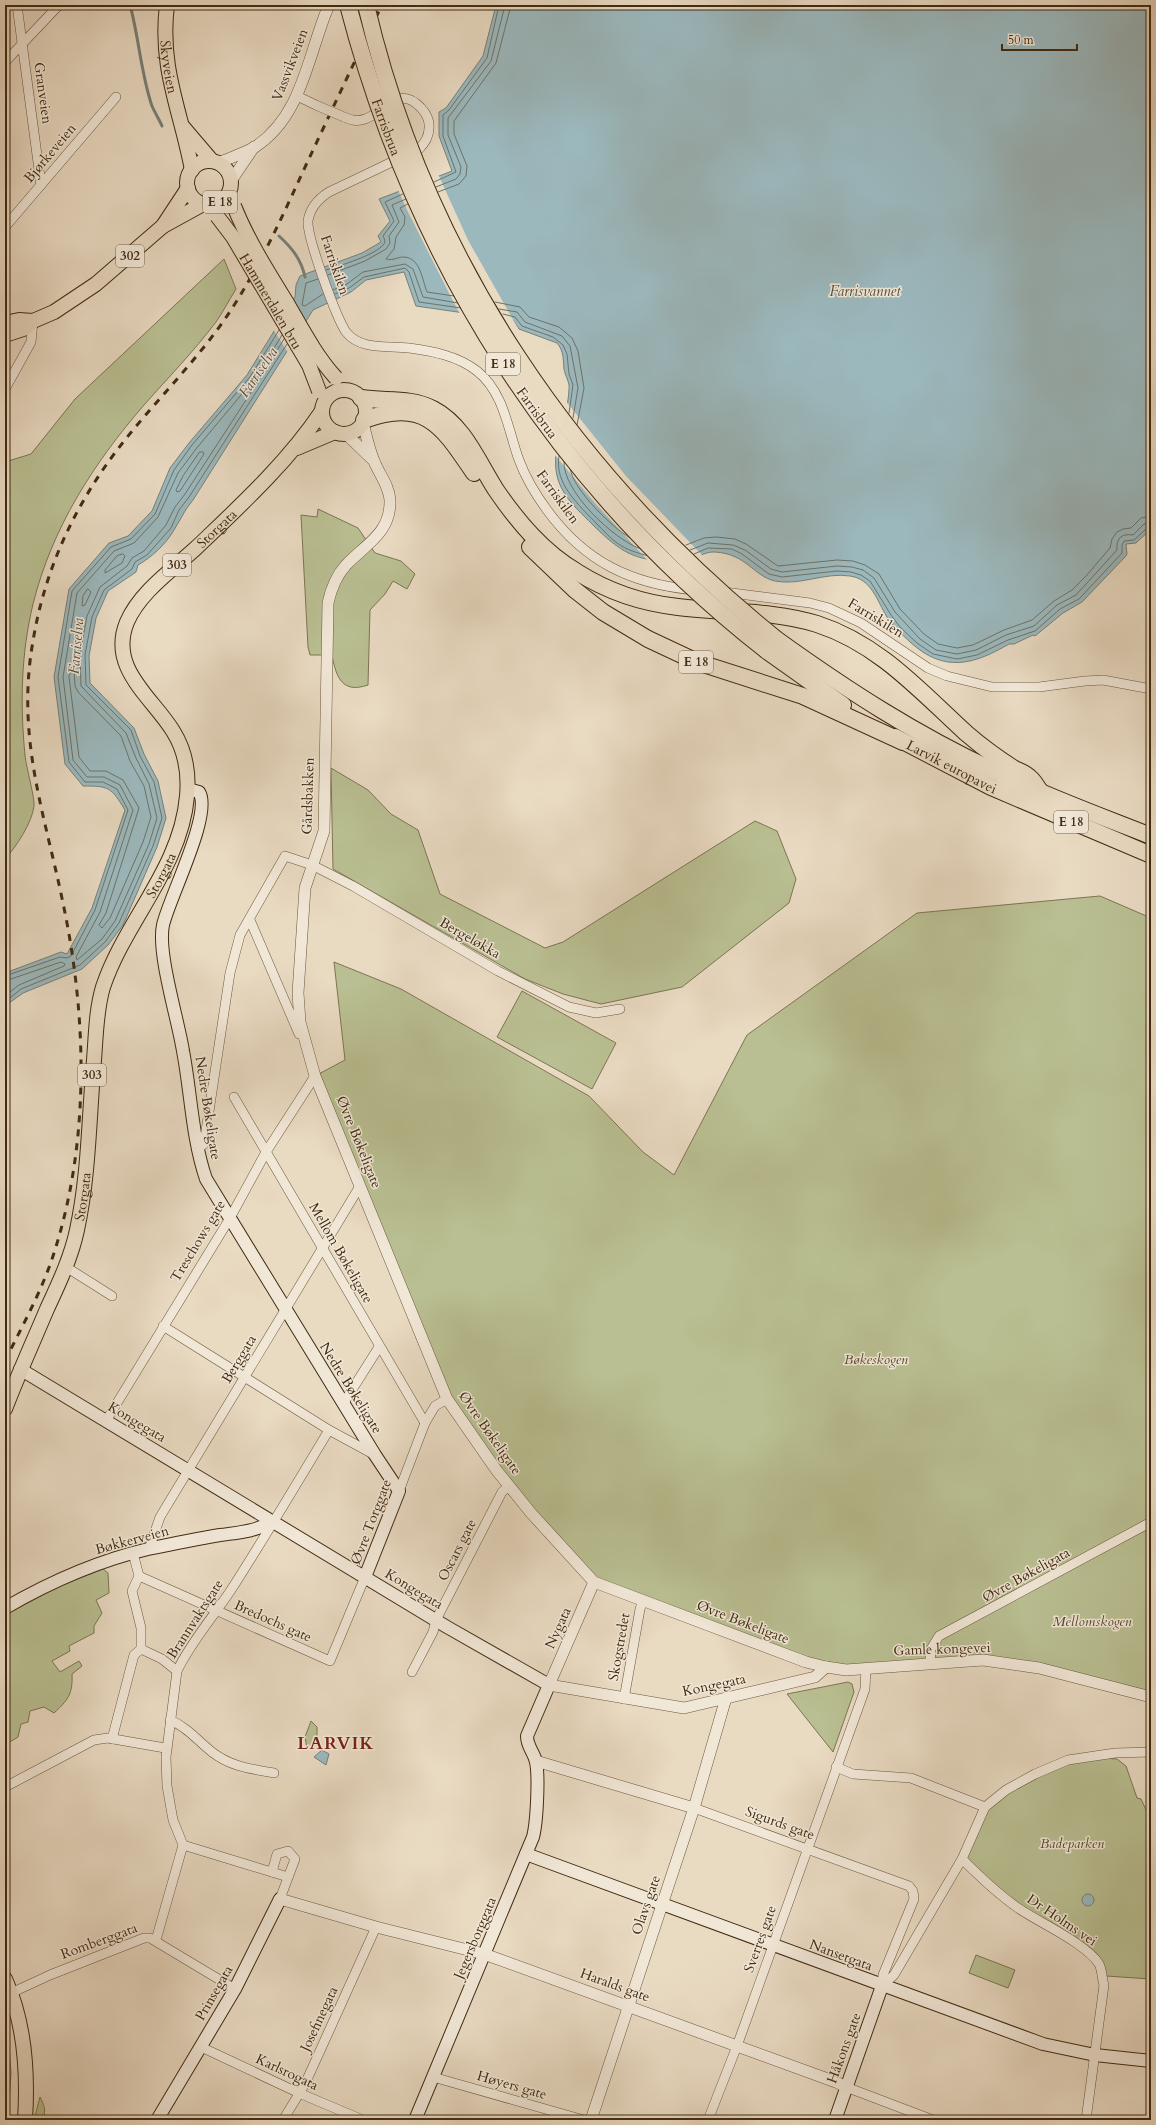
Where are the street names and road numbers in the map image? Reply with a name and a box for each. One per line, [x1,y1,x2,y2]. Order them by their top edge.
street label: Vassvikveien [268,26,312,104]
street label: Skyveien [156,40,183,95]
street label: Granveien [29,61,57,125]
street label: Farrisbrua [367,96,406,158]
street label: Bjørkeveien [20,119,80,187]
road number: E 18 [203,191,237,213]
street label: Farriskilen [316,233,354,298]
road number: 302 [116,245,144,267]
street label: Hammerdalen bru [235,250,307,353]
road number: E 18 [486,353,520,375]
street label: Farrisbrua [512,383,562,443]
street label: Farriskilen [532,466,584,528]
street label: Storgata [192,505,241,552]
road number: 303 [163,554,191,576]
street label: Farriskilen [844,594,908,642]
road number: E 18 [679,651,713,673]
street label: Larvik europavei [903,735,1000,798]
street label: Gårdsbakken [297,757,319,835]
road number: E 18 [1054,811,1088,833]
street label: Storgata [141,850,180,901]
street label: Bergeløkka [436,913,504,963]
street label: Nedre Bøkeligate [190,1055,226,1161]
road number: 303 [78,1064,106,1086]
street label: Øvre Bøkeligate [332,1093,386,1191]
street label: Storgata [70,1172,95,1222]
street label: Treschows gate [166,1197,230,1285]
street label: Mellom Bøkeligate [304,1199,378,1307]
street label: Berggata [217,1331,261,1387]
street label: Nedre Bøkeligate [315,1339,387,1437]
street label: Øvre Bøkeligate [454,1387,526,1479]
street label: Kongegata [104,1397,170,1447]
street label: Øvre Torggate [346,1477,396,1567]
street label: Oscars gate [433,1516,481,1584]
street label: Bøkkerveien [93,1521,171,1559]
street label: Øvre Bøkeligata [979,1543,1073,1607]
street label: Kongegata [381,1564,447,1614]
street label: Brannvaktsgate [162,1576,228,1662]
street label: Bredochs gate [231,1595,315,1647]
street label: Øvre Bøkeligate [694,1596,792,1648]
street label: Nygata [540,1604,576,1652]
street label: Skogstredet [604,1611,634,1682]
street label: Gamle kongevei [893,1638,991,1660]
street label: Kongegata [680,1669,748,1701]
street label: Sigurds gate [743,1802,817,1844]
street label: Olavs gate [627,1873,665,1937]
street label: Dr Holms vei [1023,1890,1101,1950]
street label: Jegersborggata [448,1894,501,1984]
street label: Sverres gate [739,1903,781,1975]
street label: Romberggata [58,1918,140,1964]
street label: Nansetgata [807,1935,875,1975]
street label: Prinsegata [191,1962,237,2024]
street label: Haralds gate [577,1964,653,2006]
street label: Josefinegata [295,1983,342,2057]
street label: Håkons gate [822,2010,866,2086]
street label: Karlsrogata [253,2049,321,2095]
street label: Høyers gate [475,2066,549,2104]

